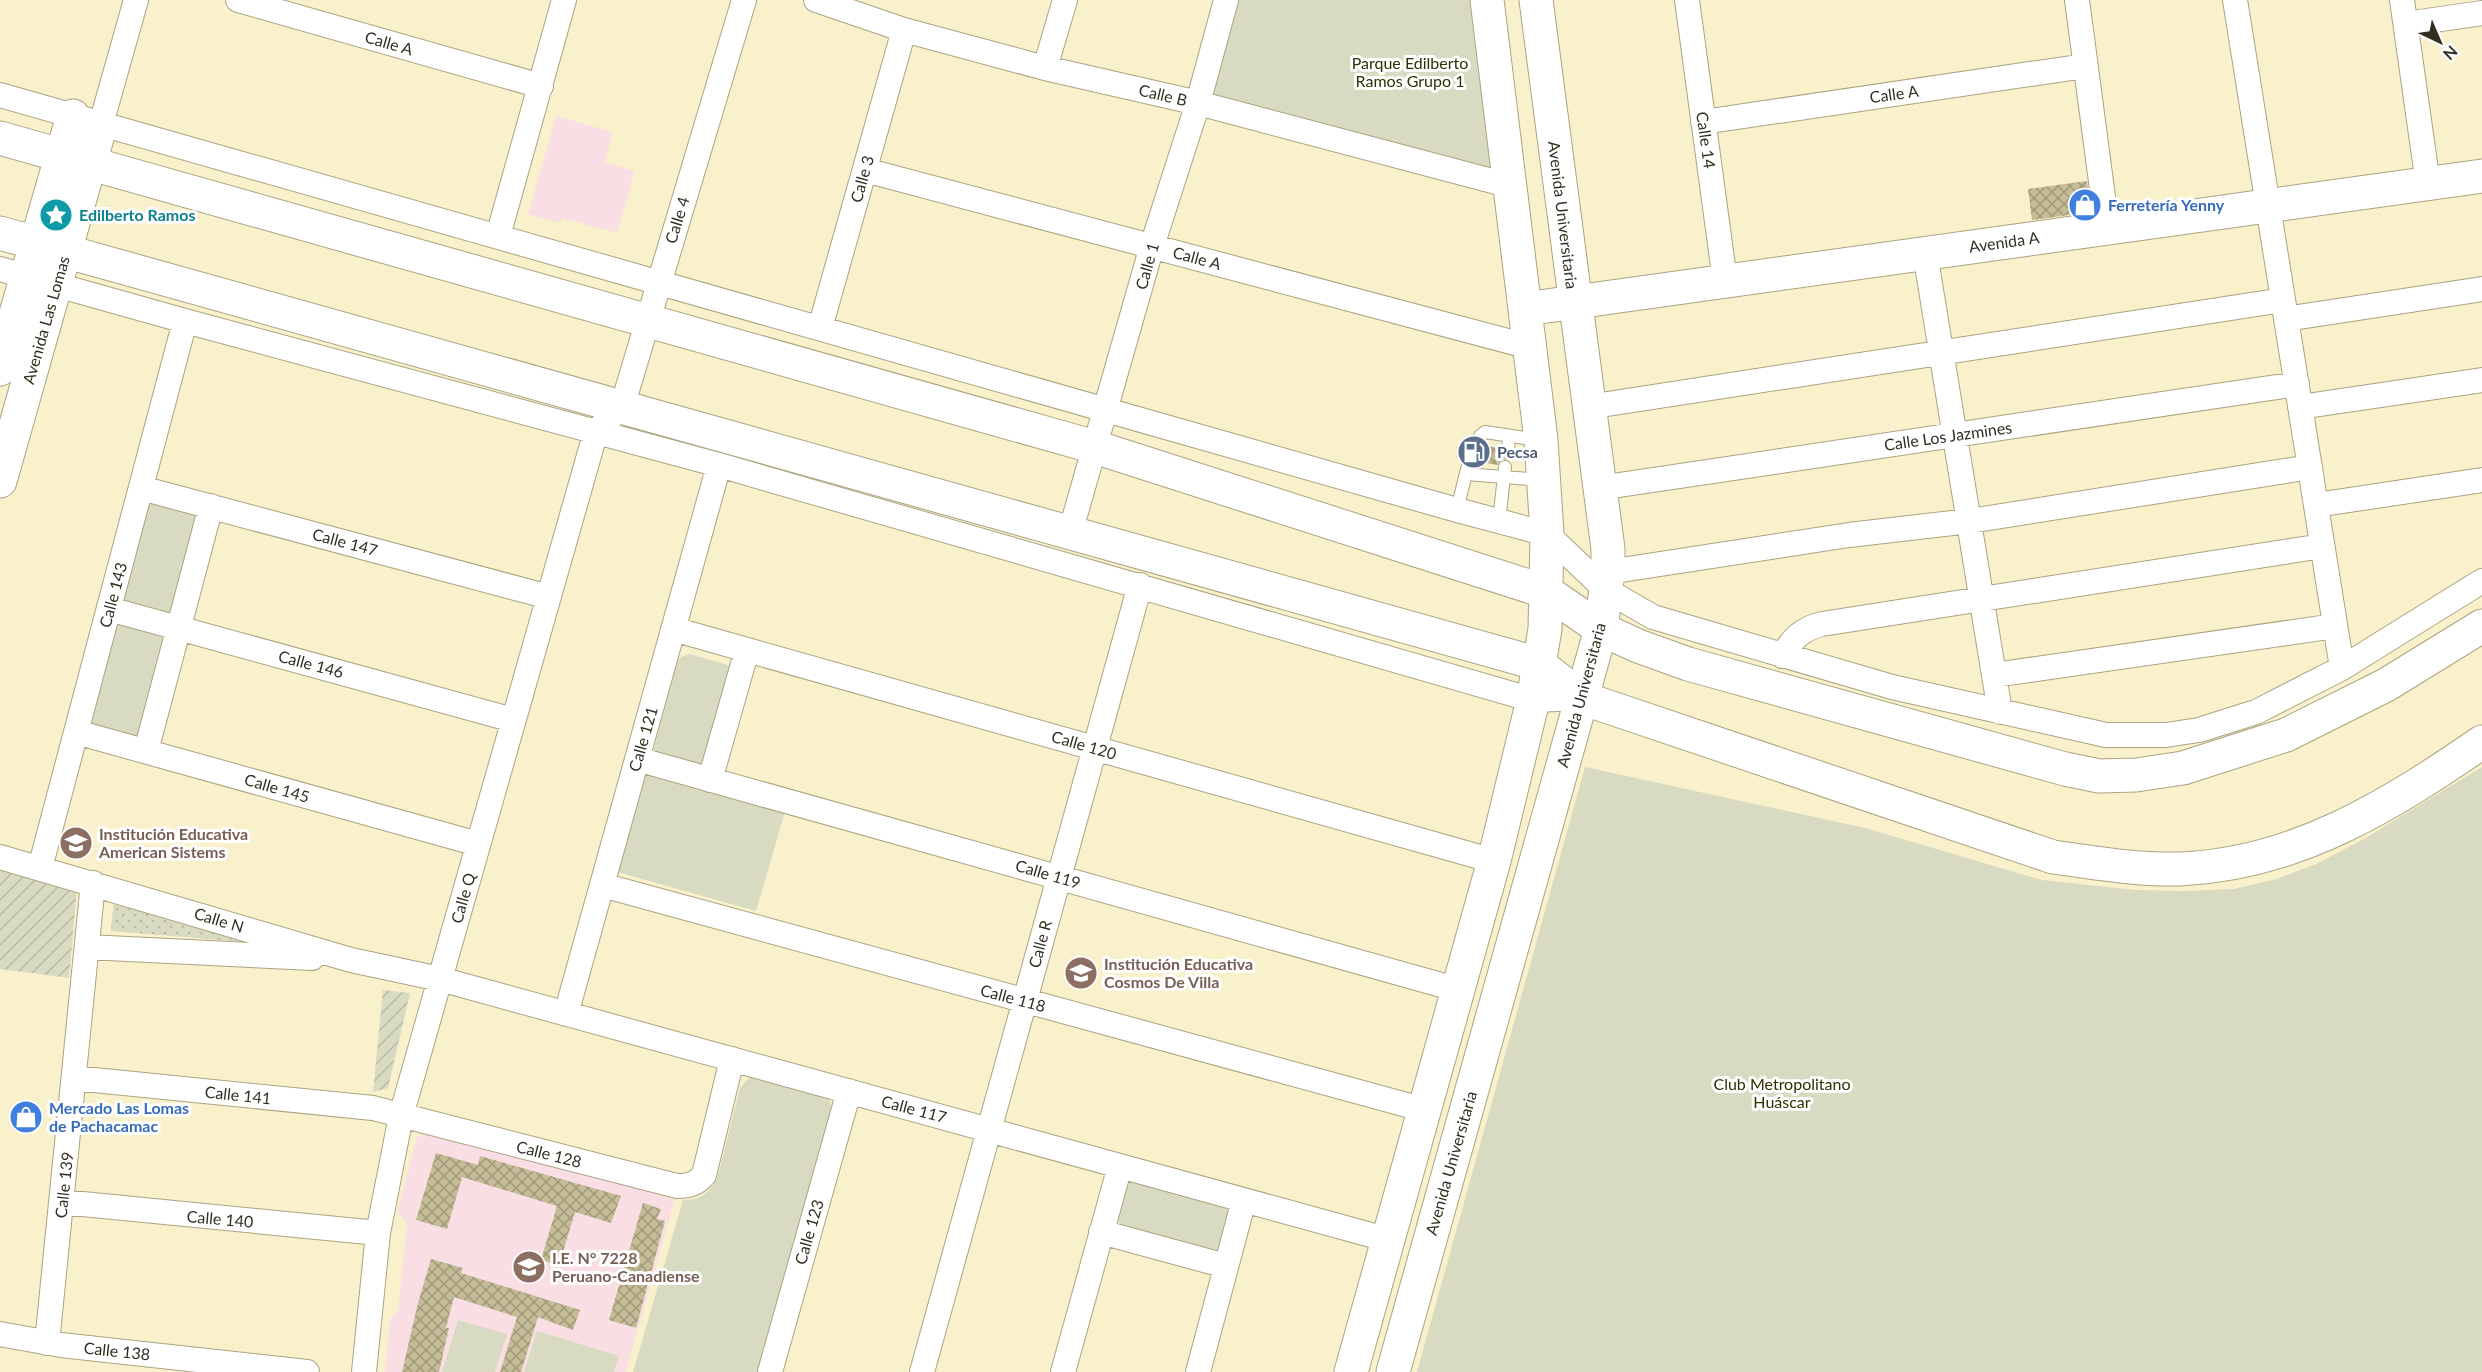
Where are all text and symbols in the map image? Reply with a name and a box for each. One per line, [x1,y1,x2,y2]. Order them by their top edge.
north arrow [2410,12,2470,72]
street label: Calle A [363,27,415,58]
text: N [2440,42,2462,64]
park label: Parque Edilberto Ramos Grupo 1 [1352,53,1468,90]
street label: Calle B [1137,80,1189,109]
street label: Calle A [1868,81,1920,106]
street label: Calle 14 [1693,110,1720,170]
street label: Avenida Universitaria [1545,140,1582,290]
street label: Calle 3 [846,153,877,205]
shop icon: Ferretería Yenny [2067,187,2103,223]
street label: Calle 4 [660,194,693,246]
place label: Ferretería Yenny [2108,195,2225,214]
place icon: Edilberto Ramos [38,197,74,233]
place label: Edilberto Ramos [79,205,196,224]
street label: Avenida A [1968,227,2040,256]
street label: Calle 1 [1131,240,1162,292]
street label: Calle A [1171,242,1223,273]
street label: Avenida Las Lomas [18,254,73,386]
street label: Calle Los Jazmines [1883,417,2013,454]
fuel station icon: Pecsa [1456,434,1492,470]
place label: Pecsa [1497,442,1538,461]
street label: Calle 147 [311,524,380,559]
street label: Calle 143 [95,560,130,629]
street label: Avenida Universitaria [1552,620,1609,769]
street label: Calle 146 [277,646,346,681]
street label: Calle 121 [624,704,661,773]
street label: Calle 120 [1050,726,1119,763]
street label: Calle 145 [243,769,312,806]
place label: Institución Educativa American Sistems [98,824,248,861]
school or university icon: Institución Educativa American Sistems [58,825,94,861]
street label: Calle 119 [1014,855,1083,892]
street label: Calle Q [446,870,479,925]
street label: Calle N [192,903,246,936]
street label: Calle R [1024,918,1055,970]
place label: Institución Educativa Cosmos De Villa [1104,954,1253,991]
school or university icon: Institución Educativa Cosmos De Villa [1063,955,1099,991]
street label: Calle 118 [979,980,1048,1015]
park label: Club Metropolitano Huáscar [1713,1074,1851,1111]
street label: Calle 141 [204,1082,272,1107]
street label: Avenida Universitaria [1421,1089,1480,1237]
street label: Calle 117 [880,1091,949,1126]
place label: Mercado Las Lomas de Pachacamac [49,1098,189,1135]
shop icon: Mercado Las Lomas de Pachacamac [8,1099,44,1135]
street label: Calle 128 [515,1136,584,1171]
street label: Calle 139 [51,1151,76,1219]
street label: Calle 123 [790,1197,827,1266]
street label: Calle 140 [186,1206,254,1231]
place label: I.E. N° 7228 Peruano-Canadiense [552,1248,700,1285]
school or university icon: I.E. N° 7228 Peruano-Canadiense [511,1249,547,1285]
street label: Calle 138 [83,1338,151,1363]

